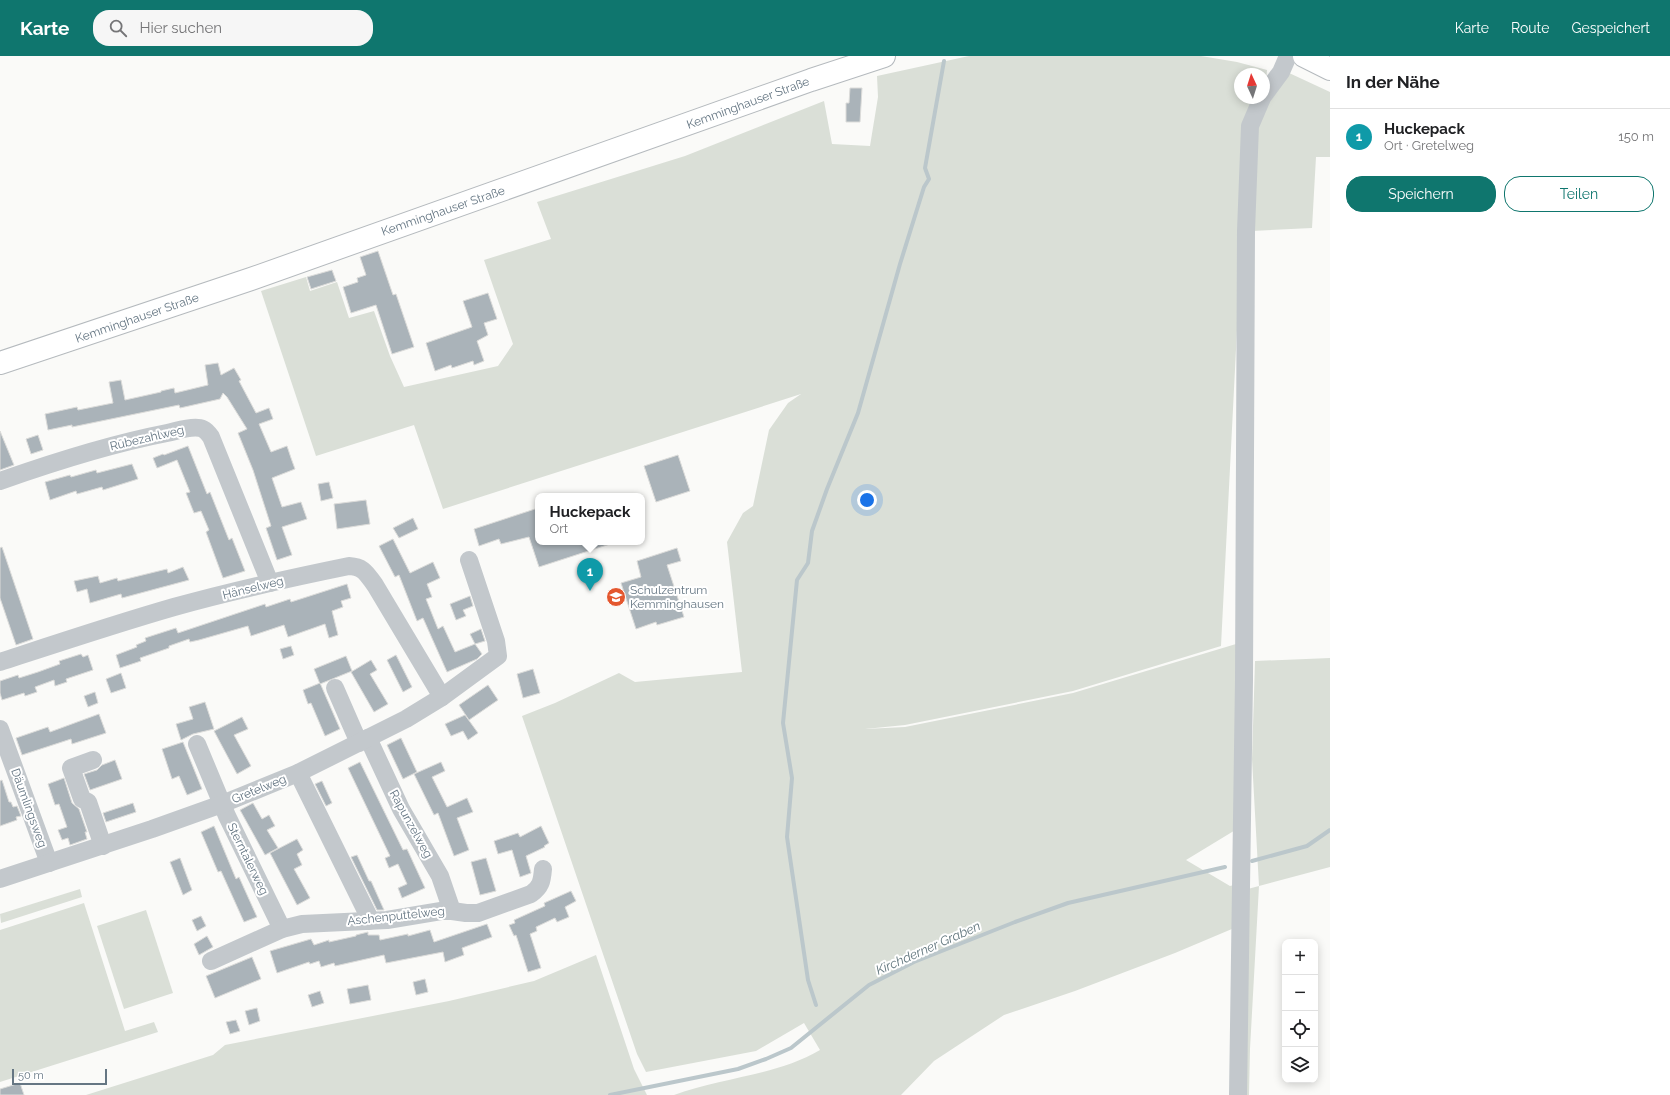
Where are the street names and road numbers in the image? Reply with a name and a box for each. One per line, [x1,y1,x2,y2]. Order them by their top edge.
street label: Kemminghauser Straße [685,74,811,132]
street label: Kemminghauser Straße [379,183,507,239]
street label: Kemminghauser Straße [73,290,201,346]
street label: Rübezahlweg [109,423,185,453]
street label: Hänselweg [221,574,285,602]
street label: Däumlingsweg [8,767,50,849]
street label: Gretelweg [230,772,288,806]
street label: Rapunzelweg [387,788,435,860]
street label: Sterntalerweg [225,821,271,897]
street label: Aschenputtelweg [347,904,445,928]

